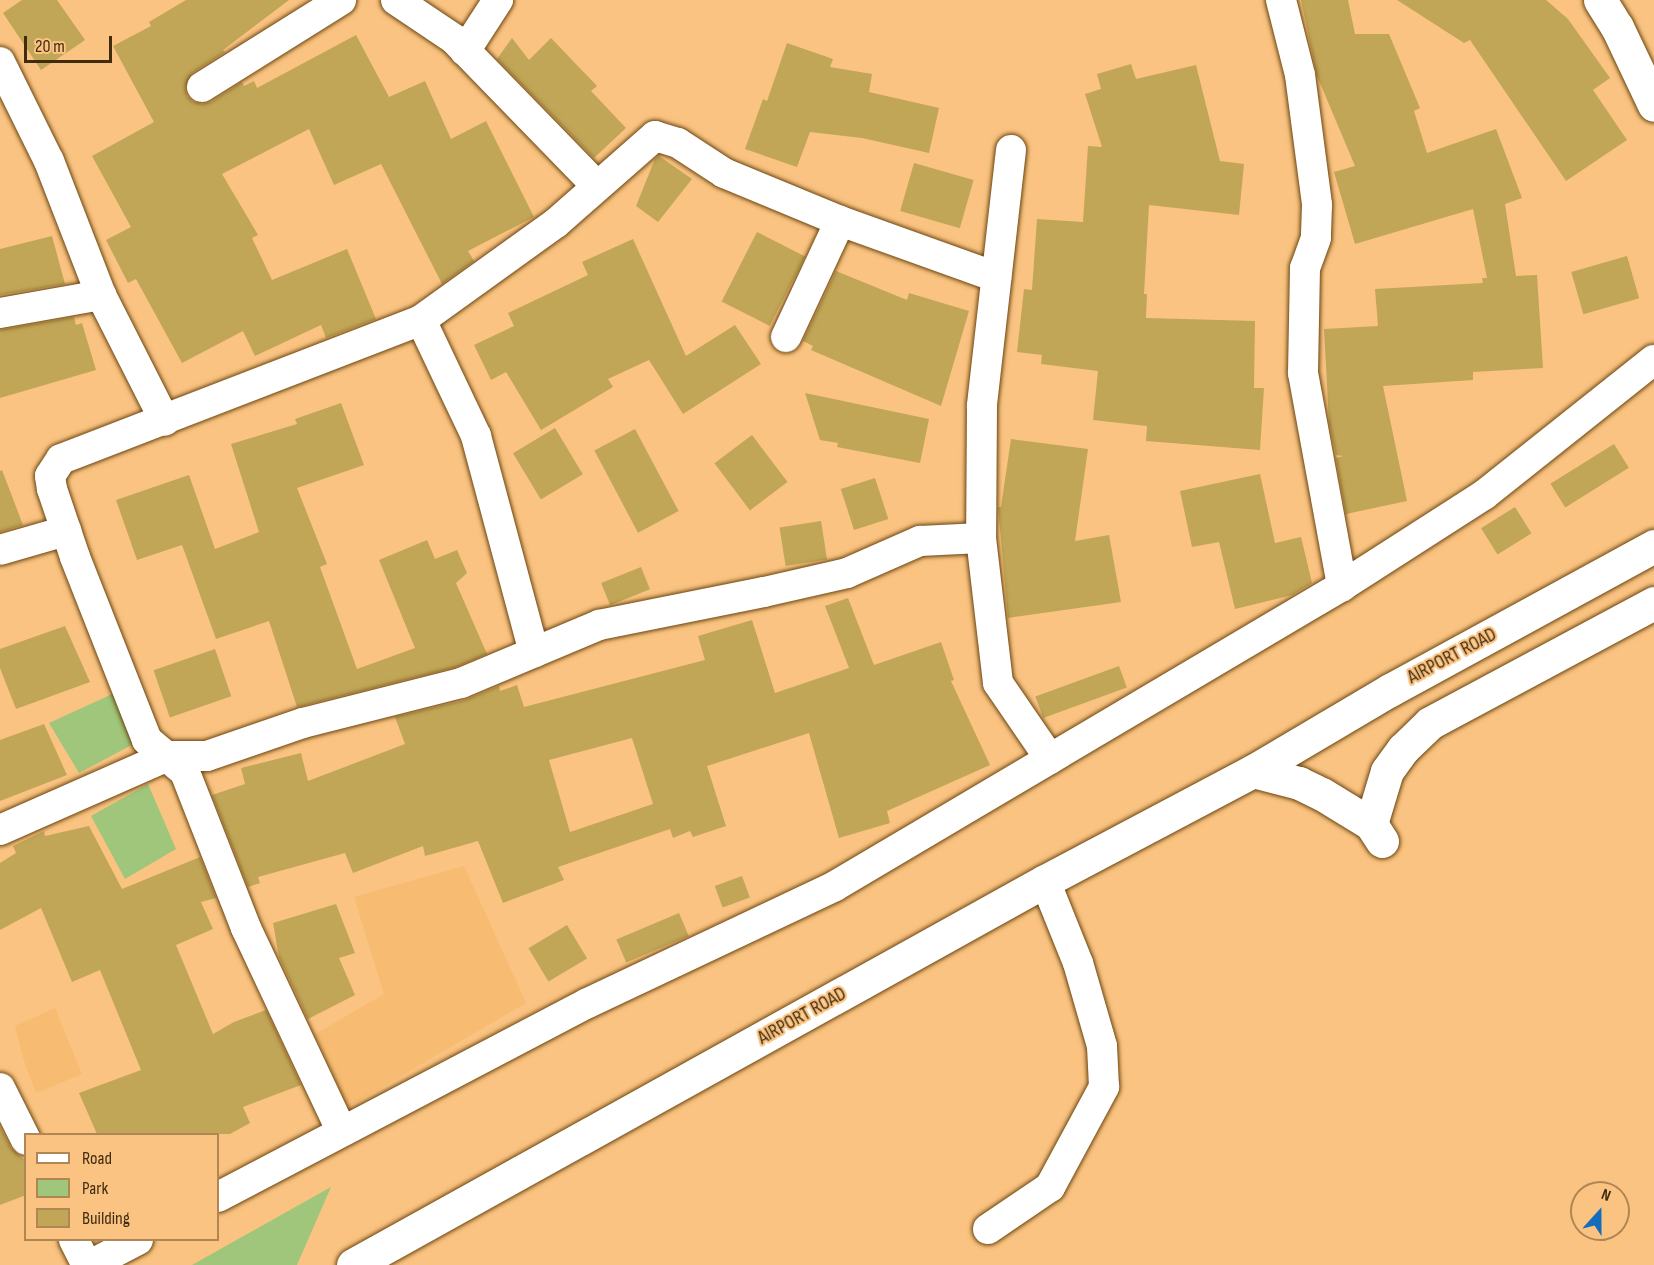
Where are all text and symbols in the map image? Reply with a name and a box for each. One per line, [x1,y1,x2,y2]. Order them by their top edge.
scale bar [27,24,116,62]
text: 20 m [35,36,65,57]
street label: AIRPORT ROAD [1403,622,1501,690]
street label: AIRPORT ROAD [753,982,851,1050]
legend [24,1133,219,1241]
text: Road [82,1148,112,1169]
text: Park [82,1178,108,1199]
north arrow [1570,1181,1630,1241]
text: N [1599,1185,1613,1206]
text: Building [82,1208,130,1229]

